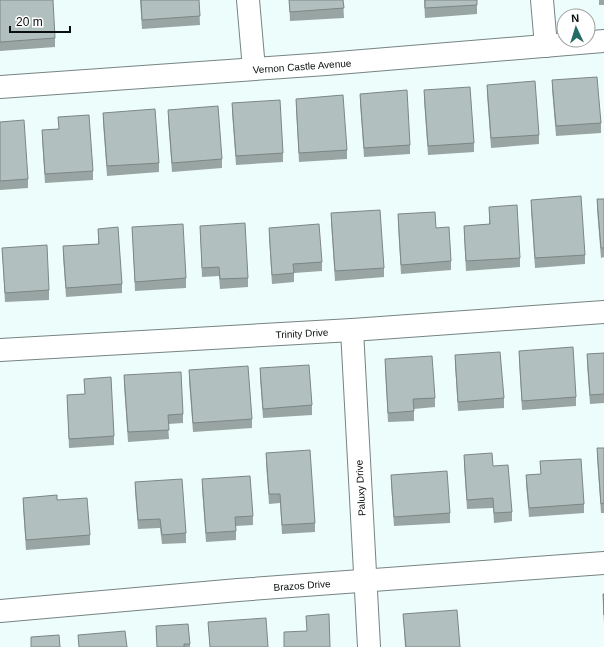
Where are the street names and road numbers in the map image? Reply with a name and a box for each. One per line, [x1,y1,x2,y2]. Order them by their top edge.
street label: Vernon Castle Avenue [252,58,352,75]
street label: Trinity Drive [275,327,329,340]
street label: Paluxy Drive [354,459,367,516]
street label: Brazos Drive [273,578,331,593]

